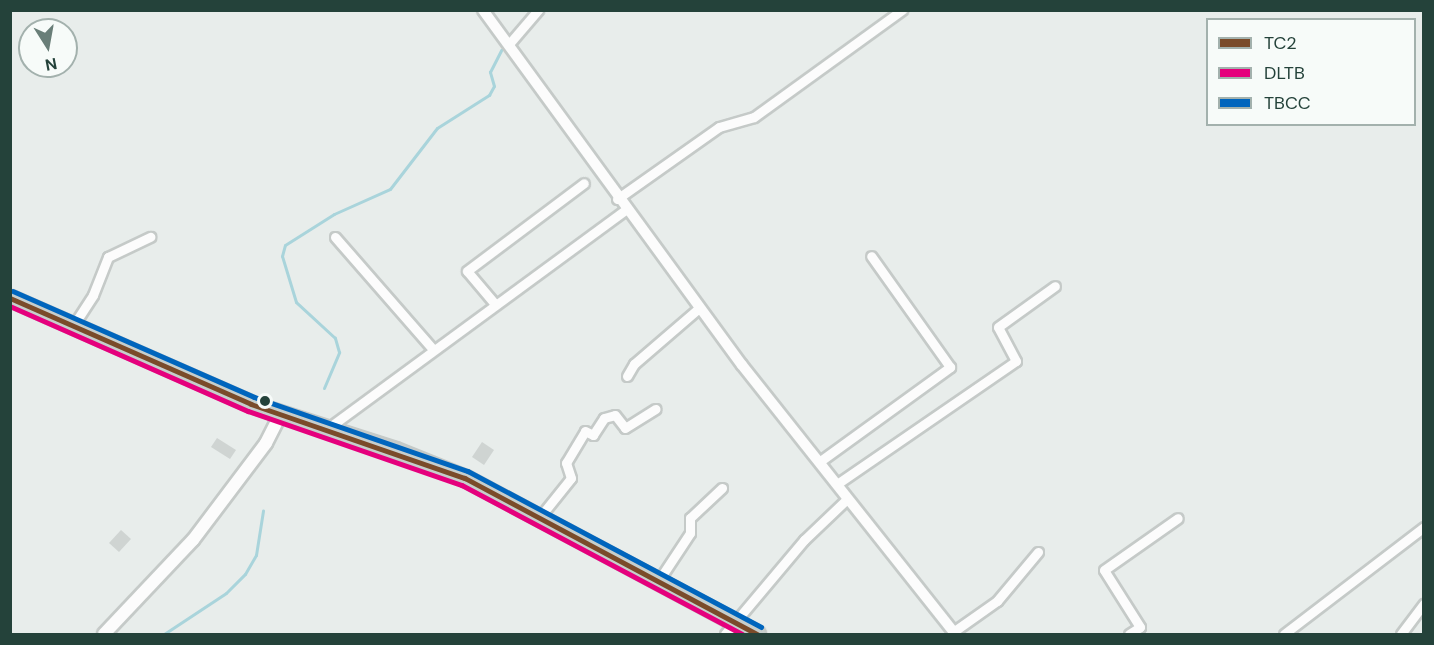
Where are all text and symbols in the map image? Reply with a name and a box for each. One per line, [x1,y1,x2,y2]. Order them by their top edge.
north arrow [18,18,78,78]
legend [1206,18,1416,126]
text: TC2 [1264,31,1297,55]
text: N [43,53,59,76]
text: DLTB [1264,61,1305,85]
text: TBCC [1264,91,1311,115]
unlabelled marker [259,395,271,407]

